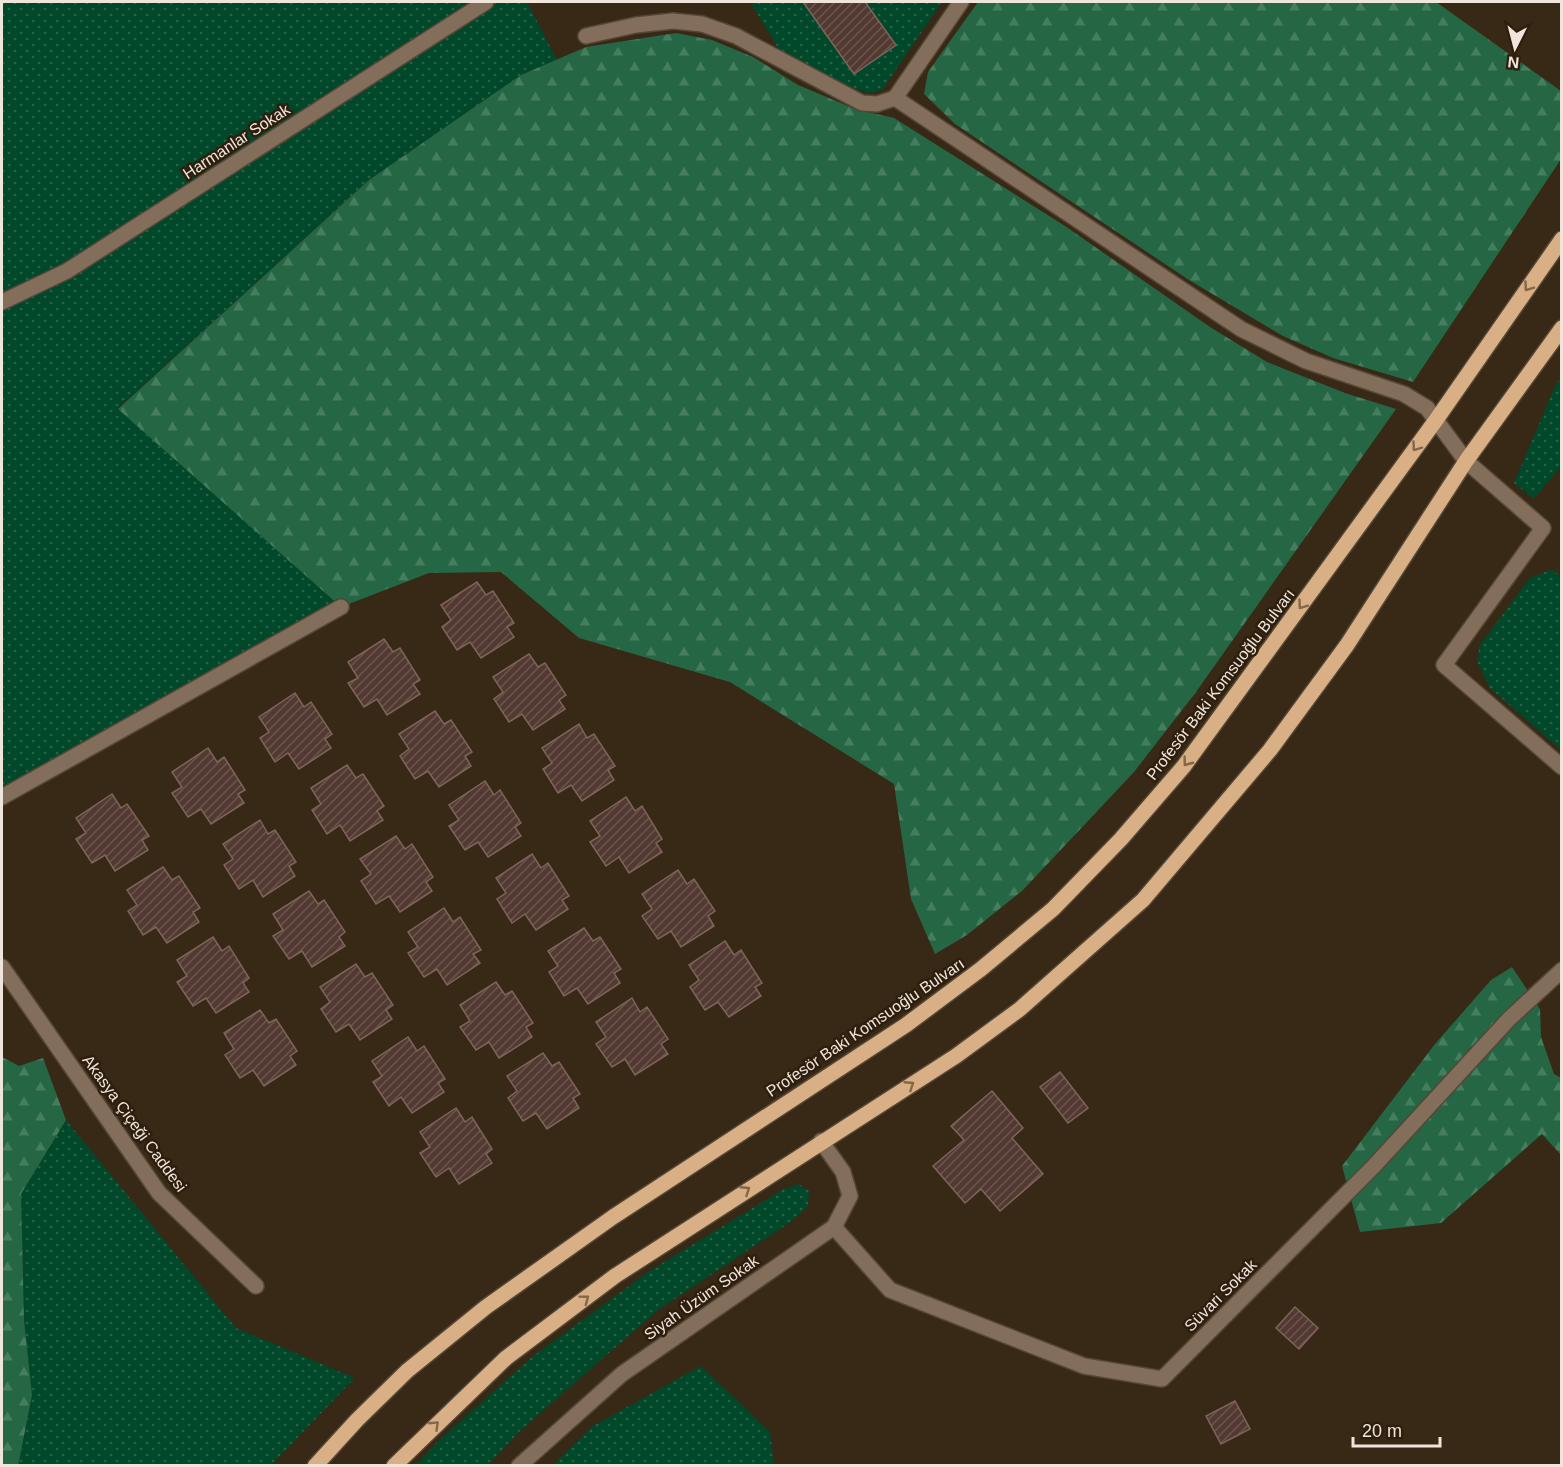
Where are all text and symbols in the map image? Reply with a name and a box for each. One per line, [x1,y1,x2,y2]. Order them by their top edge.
north arrow [1485,18,1545,78]
text: N [1507,53,1520,71]
street label: Harmanlar Sokak [180,100,294,182]
one-way arrow [1524,280,1535,291]
one-way arrow [1413,440,1424,451]
street label: Profesör Baki Komsuoğlu Bulvarı [1143,585,1298,783]
one-way arrow [1298,598,1309,609]
one-way arrow [1183,756,1194,767]
street label: Profesör Baki Komsuoğlu Bulvarı [763,955,967,1100]
street label: Akasya Çiçeği Caddesi [79,1052,190,1195]
one-way arrow [904,1081,915,1092]
one-way arrow [740,1186,750,1198]
street label: Siyah Üzüm Sokak [641,1251,762,1343]
street label: Süvari Sokak [1181,1255,1260,1335]
one-way arrow [578,1296,589,1307]
scale bar [1353,1410,1440,1448]
one-way arrow [428,1421,439,1432]
text: 20 m [1362,1421,1402,1441]

